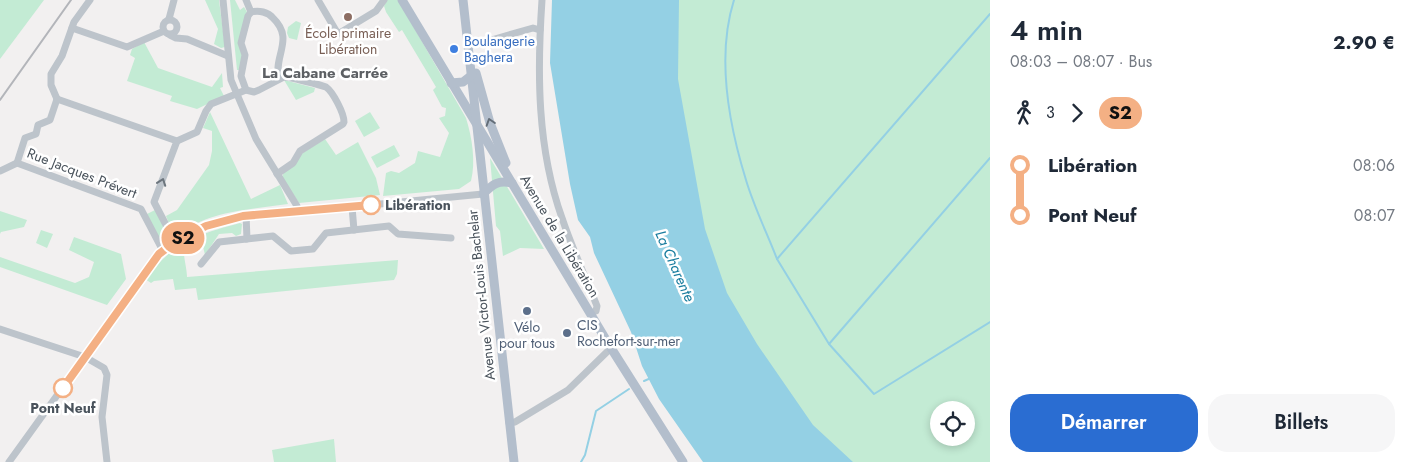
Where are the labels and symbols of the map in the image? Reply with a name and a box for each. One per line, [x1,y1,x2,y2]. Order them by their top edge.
marker: École primaire Libération [342,11,354,23]
place label: École primaire Libération [305,23,391,59]
place label: Boulangerie Baghera [464,31,535,67]
marker: Boulangerie Baghera [448,43,460,55]
district label: La Cabane Carrée [262,62,388,84]
one-way arrow [485,119,495,127]
street label: Rue Jacques Prévert [24,143,140,203]
street label: Avenue de la Libération [515,171,605,301]
one-way arrow [156,179,166,187]
marker: Libération [361,195,381,215]
place label: Libération [385,195,451,215]
street label: Avenue Victor-Louis Bachelar [462,209,500,381]
line badge: S2 [160,222,206,254]
water label: La Charente [649,227,701,306]
marker: Vélo pour tous [521,305,533,317]
place label: CIS Rochefort-sur-mer [577,315,680,351]
place label: Vélo pour tous [499,317,555,353]
marker: CIS Rochefort-sur-mer [561,327,573,339]
marker: Pont Neuf [53,378,73,398]
place label: Pont Neuf [30,398,97,418]

